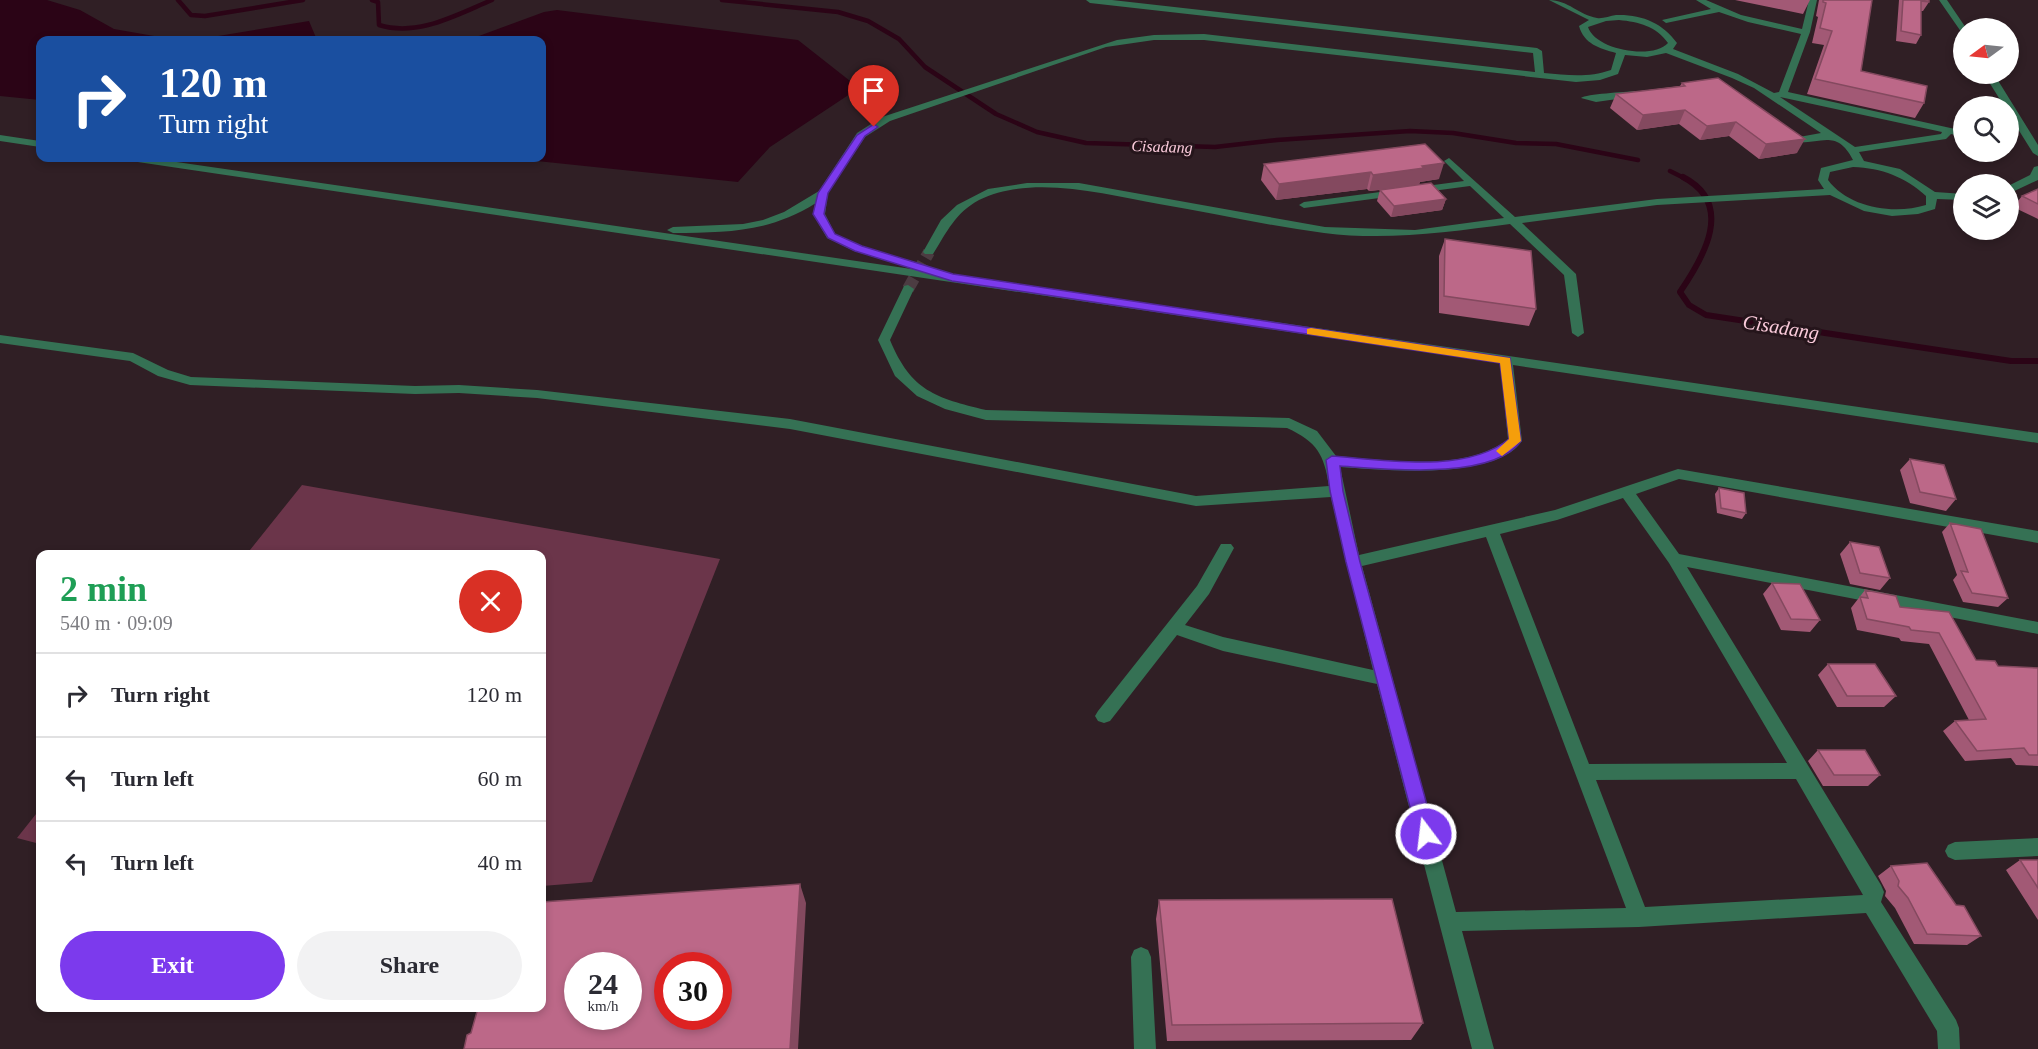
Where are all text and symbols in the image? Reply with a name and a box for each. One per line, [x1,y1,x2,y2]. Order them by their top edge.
north arrow [1953,18,2019,84]
map controls [1953,18,2019,240]
icon: right [60,60,138,138]
text: 120 m [159,60,268,106]
pin [848,65,899,127]
icon: arrive [857,74,890,107]
button: search [1953,96,2019,162]
text: Turn right [159,109,268,139]
water label: Cisadang [1131,137,1193,157]
button: layers [1953,174,2019,240]
water label: Cisadang [1741,310,1821,345]
text: 2 min [60,569,147,609]
button: close [459,570,522,633]
text: 540 m · 09:09 [60,612,173,634]
icon: right [60,679,93,712]
text: Turn right [111,682,210,707]
text: 120 m [466,682,522,707]
icon: left [60,763,93,796]
text: Turn left [111,766,194,791]
text: 60 m [477,766,522,791]
position arrow [1394,802,1458,866]
icon: left [60,847,93,880]
text: Turn left [111,850,194,875]
text: 40 m [477,850,522,875]
button: Exit [60,931,285,1000]
button: Share [297,931,522,1000]
speed limit sign: 30 [654,952,732,1030]
text: 24 [588,967,618,1000]
text: km/h [588,998,618,1014]

